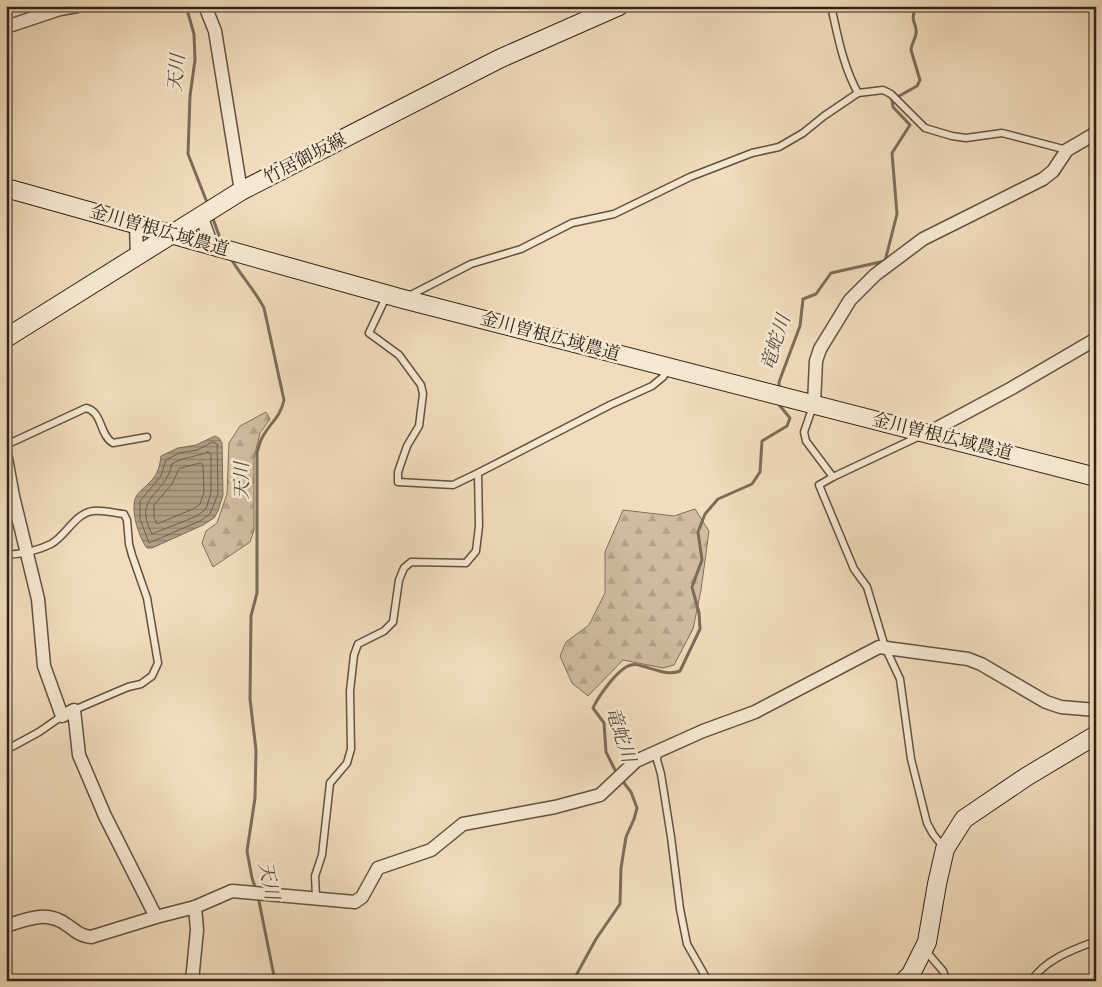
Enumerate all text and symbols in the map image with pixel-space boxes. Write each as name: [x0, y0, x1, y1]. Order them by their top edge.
water label: 天川: [165, 51, 189, 93]
street label: 竹居御坂線: [260, 129, 349, 187]
street label: 金川曽根広域農道: [87, 201, 231, 259]
street label: 金川曽根広域農道: [478, 308, 622, 364]
water label: 竜蛇川: [757, 310, 795, 373]
street label: 金川曽根広域農道: [870, 409, 1015, 463]
water label: 天川: [232, 460, 253, 500]
water label: 竜蛇川: [601, 704, 639, 767]
water label: 天川: [254, 860, 283, 904]

